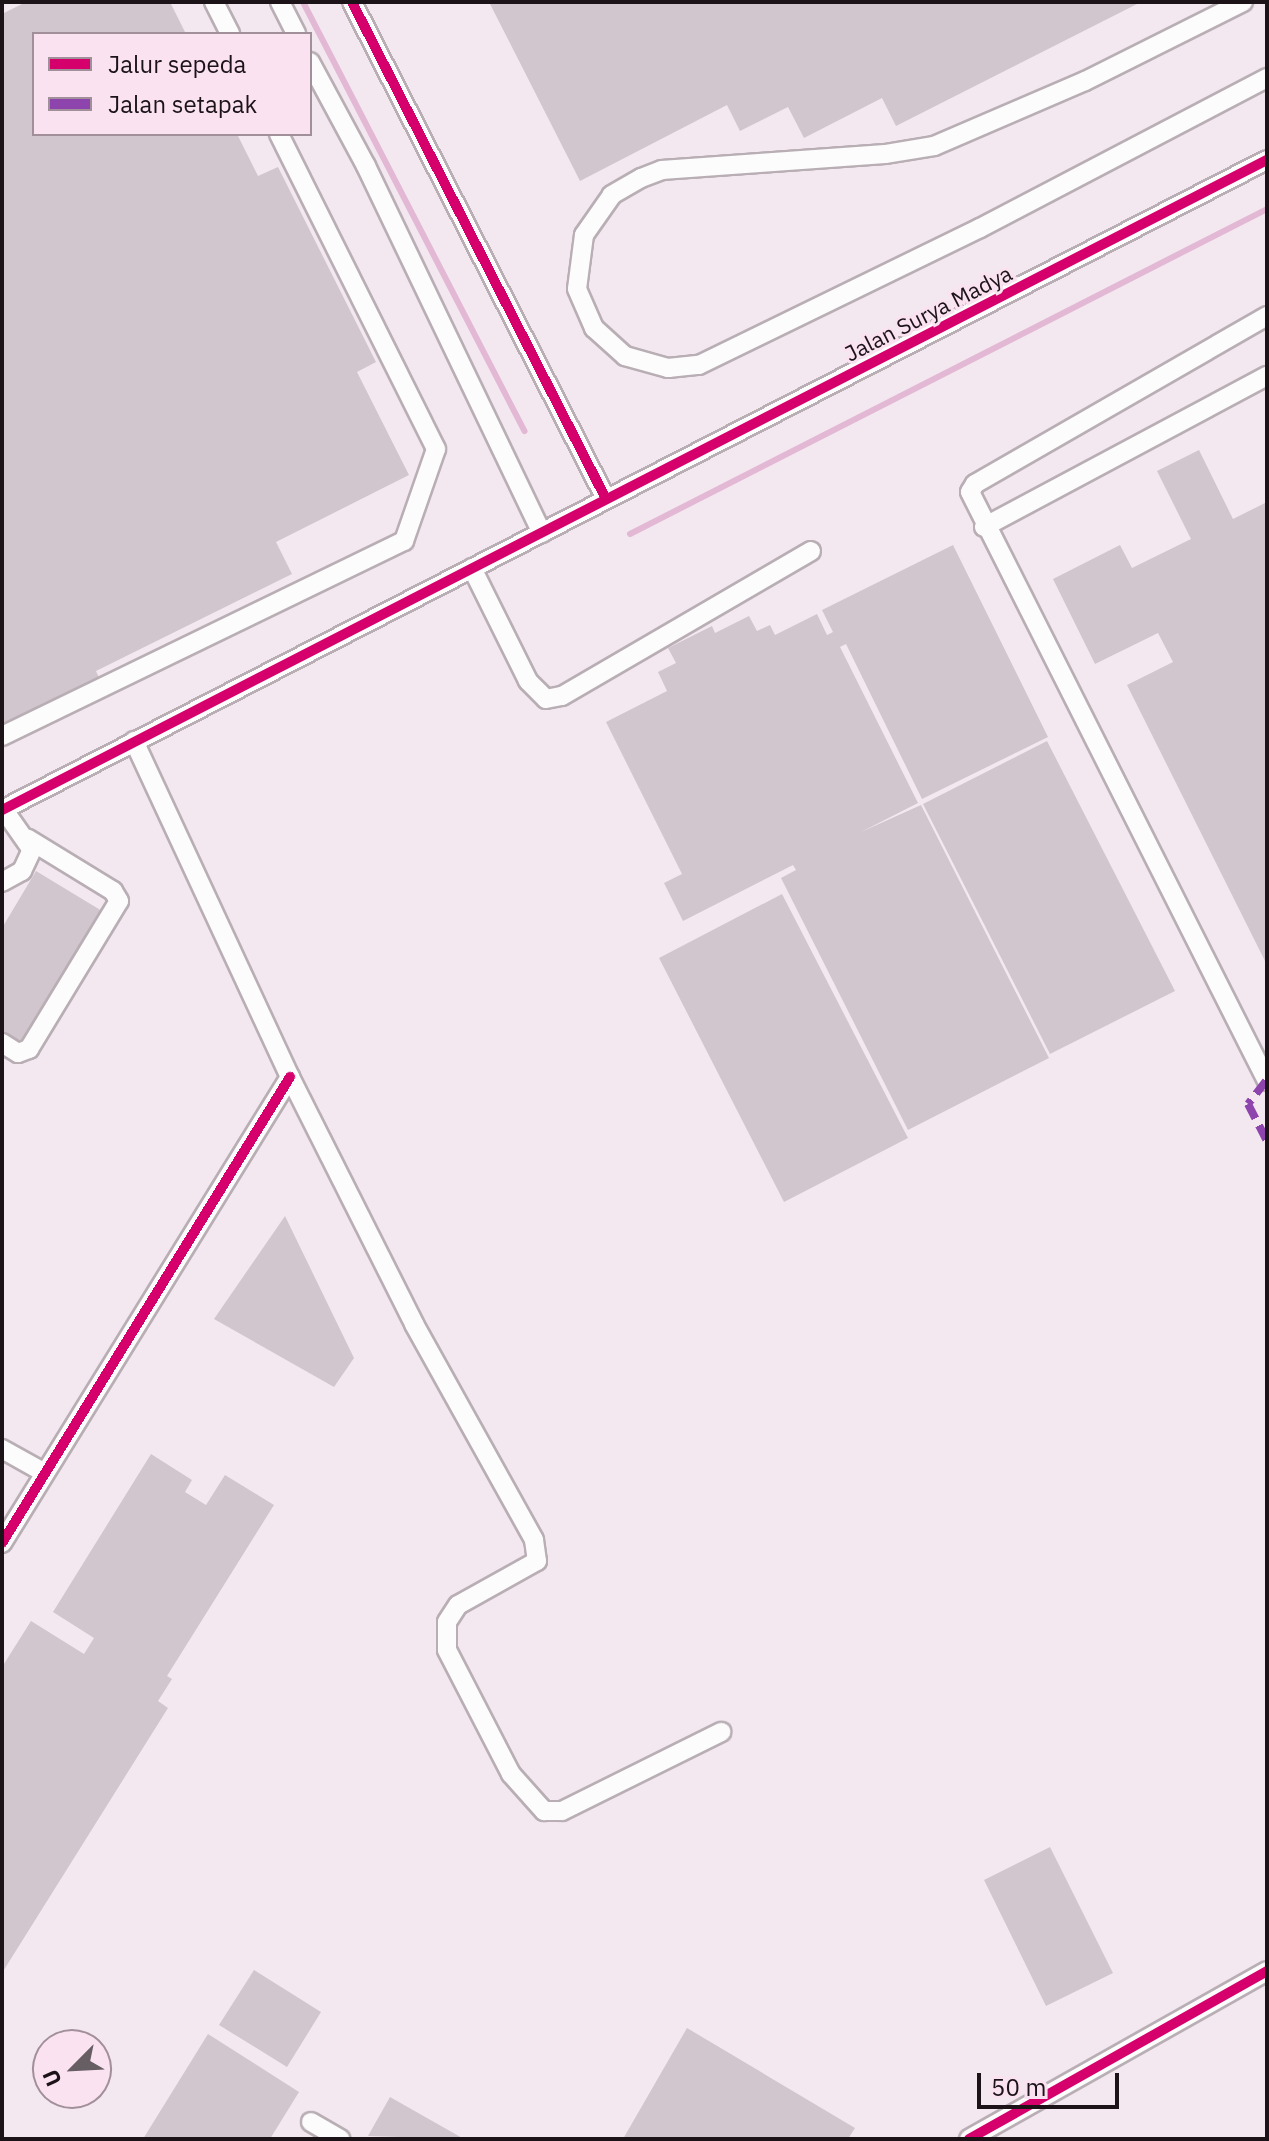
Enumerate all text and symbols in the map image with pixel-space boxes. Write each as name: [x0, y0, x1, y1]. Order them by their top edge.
legend: [32, 32, 312, 136]
text: Jalur sepeda: [108, 48, 246, 80]
text: Jalan setapak: [108, 88, 257, 120]
street label: Jalan Surya Madya: [840, 259, 1016, 367]
north arrow: [32, 2029, 112, 2109]
scale bar: [981, 2057, 1123, 2107]
text: U: [35, 2065, 68, 2091]
text: 50 m: [991, 2071, 1046, 2103]

